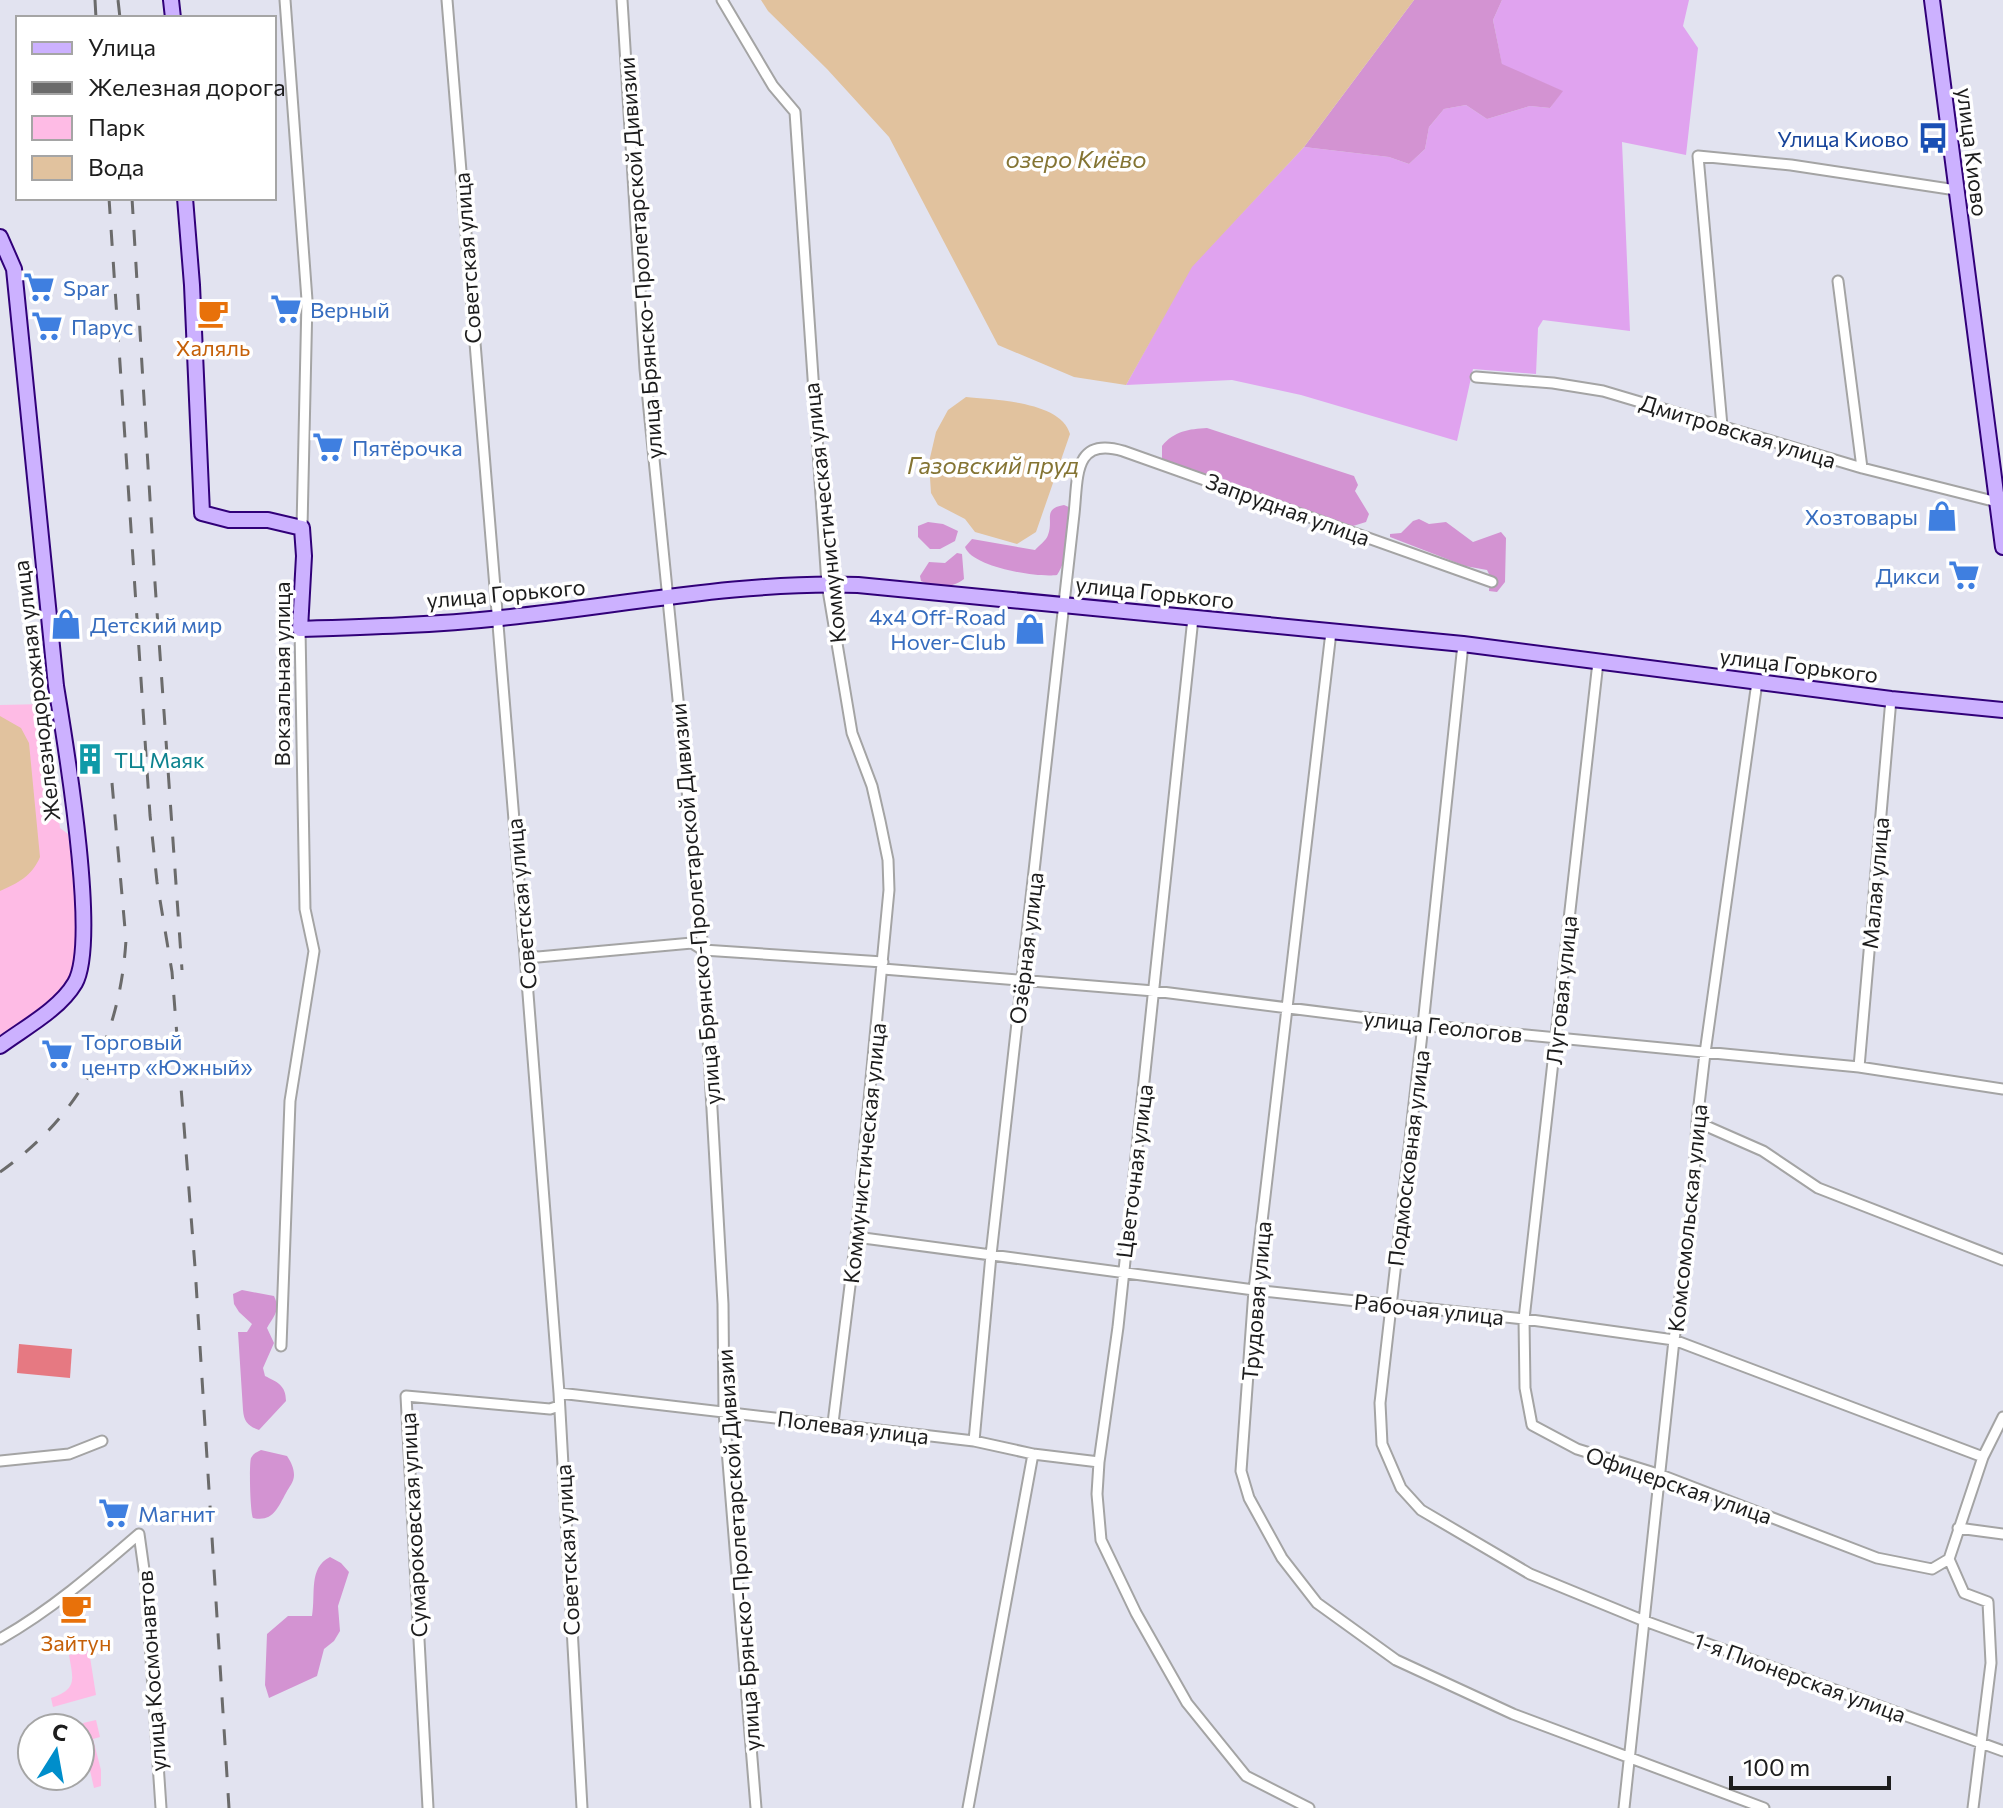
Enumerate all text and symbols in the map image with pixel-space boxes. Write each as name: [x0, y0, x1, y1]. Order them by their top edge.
legend: [16, 16, 276, 200]
text: Улица: [88, 32, 156, 61]
street label: улица Брянско-Пролетарской Дивизии: [612, 56, 668, 460]
text: Железная дорога: [88, 72, 286, 101]
street label: улица Киово: [1952, 86, 1994, 218]
text: Парк: [88, 112, 145, 141]
bus stop icon: Улица Киово: [1916, 121, 1950, 155]
place label: Улица Киово: [1777, 125, 1909, 152]
water label: озеро Киёво: [1005, 144, 1147, 173]
text: Вода: [88, 152, 144, 181]
street label: Советская улица: [448, 171, 486, 345]
supermarket icon: Spar: [22, 270, 56, 304]
place label: Spar: [63, 274, 109, 301]
supermarket icon: Верный: [269, 292, 303, 326]
cafe icon: Халяль: [196, 296, 230, 330]
place label: Верный: [310, 296, 390, 323]
supermarket icon: Парус: [30, 309, 64, 343]
place label: Парус: [71, 313, 133, 340]
place label: Халяль: [176, 334, 250, 361]
street label: Коммунистическая улица: [797, 381, 851, 645]
street label: Дмитровская улица: [1637, 388, 1839, 474]
supermarket icon: Пятёрочка: [311, 430, 345, 464]
place label: Пятёрочка: [352, 434, 463, 461]
water label: Газовский пруд: [907, 450, 1079, 479]
street label: Запрудная улица: [1202, 467, 1374, 551]
shop icon: Хозтовары: [1925, 499, 1959, 533]
place label: Хозтовары: [1805, 503, 1918, 530]
supermarket icon: Дикси: [1947, 558, 1981, 592]
street label: Железнодорожная улица: [7, 559, 65, 823]
place label: Дикси: [1875, 562, 1940, 589]
street label: улица Горького: [1074, 570, 1236, 614]
street label: улица Горького: [425, 573, 587, 613]
street label: Вокзальная улица: [268, 581, 295, 767]
place label: 4x4 Off-Road Hover-Club: [869, 603, 1006, 655]
shop icon: Детский мир: [49, 607, 83, 641]
place label: Детский мир: [90, 611, 222, 638]
shop icon: 4x4 Off-Road Hover-Club: [1013, 612, 1047, 646]
street label: улица Горького: [1718, 642, 1880, 688]
street label: улица Брянско-Пролетарской Дивизии: [664, 702, 726, 1106]
building icon: ТЦ Маяк: [73, 742, 107, 776]
place label: ТЦ Маяк: [114, 746, 205, 773]
street label: Малая улица: [1856, 816, 1894, 950]
street label: Советская улица: [500, 817, 542, 991]
street label: Озёрная улица: [1003, 870, 1049, 1026]
street label: Луговая улица: [1540, 914, 1582, 1066]
street label: улица Геологов: [1362, 1004, 1524, 1048]
street label: Коммунистическая улица: [837, 1021, 891, 1285]
place label: Торговый центр «Южный»: [81, 1028, 253, 1080]
supermarket icon: Торговый центр «Южный»: [40, 1037, 74, 1071]
street label: Подмосковная улица: [1381, 1048, 1435, 1268]
street label: Цветочная улица: [1110, 1082, 1158, 1260]
street label: Комсомольская улица: [1662, 1103, 1712, 1333]
street label: Трудовая улица: [1236, 1220, 1276, 1382]
street label: Рабочая улица: [1353, 1288, 1505, 1330]
street label: улица Брянско-Пролетарской Дивизии: [710, 1348, 766, 1752]
street label: Полевая улица: [776, 1404, 930, 1450]
street label: Сумароковская улица: [394, 1412, 432, 1638]
street label: Офицерская улица: [1582, 1440, 1776, 1530]
street label: Советская улица: [549, 1464, 585, 1636]
supermarket icon: Магнит: [97, 1496, 131, 1530]
place label: Магнит: [138, 1500, 215, 1527]
street label: улица Космонавтов: [130, 1569, 172, 1773]
cafe icon: Зайтун: [59, 1591, 93, 1625]
street label: 1-я Пионерская улица: [1690, 1626, 1910, 1728]
place label: Зайтун: [41, 1629, 111, 1656]
north arrow: [16, 1712, 96, 1792]
text: С: [50, 1717, 70, 1747]
scale bar: [1731, 1740, 1889, 1790]
text: 100 m: [1743, 1752, 1810, 1781]

